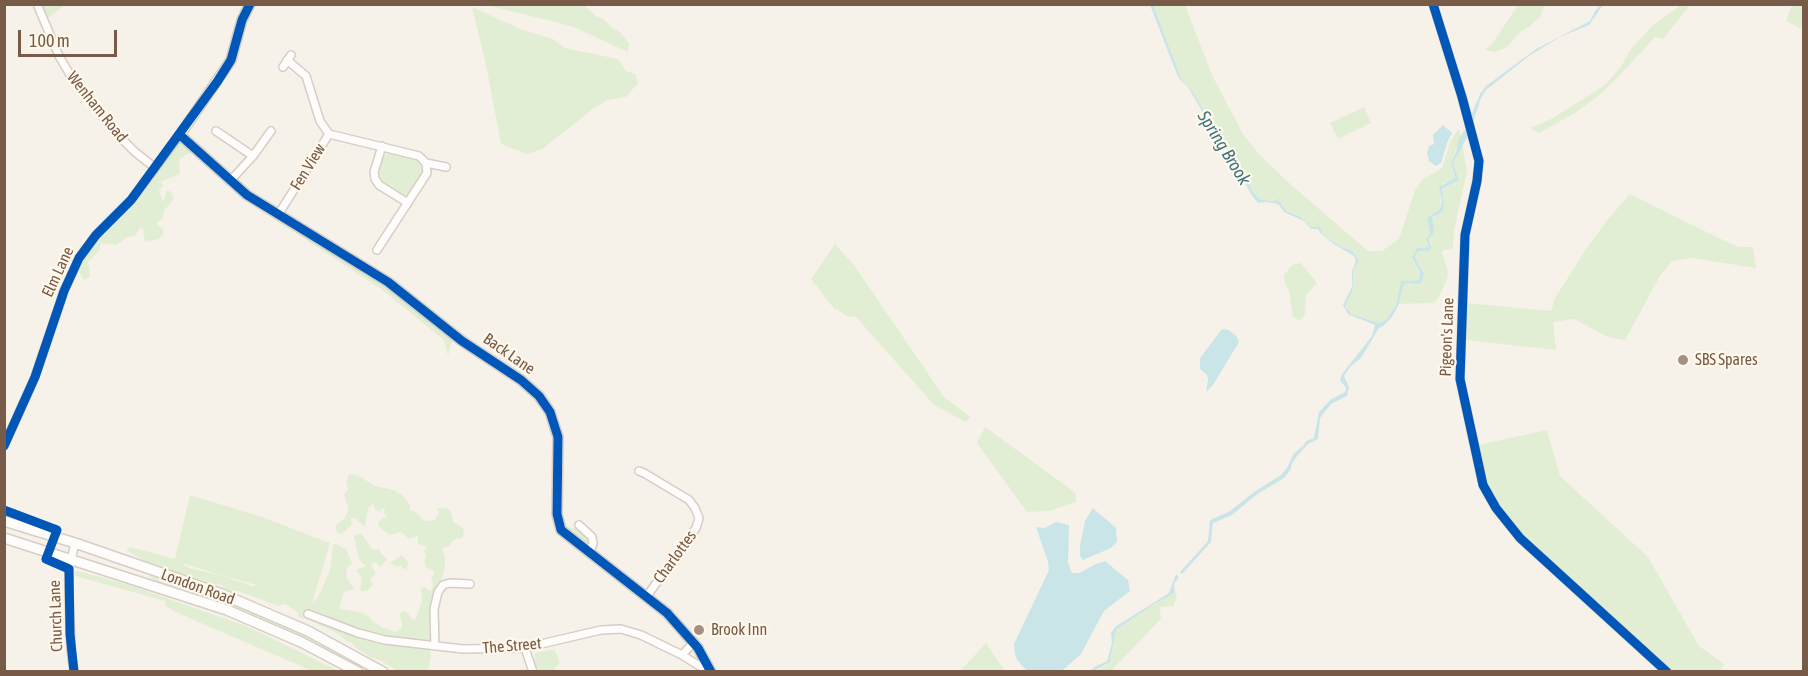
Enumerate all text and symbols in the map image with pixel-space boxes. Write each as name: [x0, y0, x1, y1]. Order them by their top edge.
scale bar: [21, 18, 120, 56]
text: 100 m: [29, 30, 70, 51]
street label: Wenham Road: [63, 68, 131, 146]
water label: Spring Brook: [1193, 107, 1255, 189]
street label: Fen View: [286, 140, 330, 194]
street label: Elm Lane: [38, 244, 78, 300]
street label: Pigeon's Lane: [1436, 297, 1458, 377]
street label: Back Lane: [479, 329, 539, 379]
place label: SBS Spares: [1695, 350, 1758, 370]
marker: SBS Spares: [1676, 353, 1690, 367]
street label: Charlottes: [649, 527, 701, 587]
street label: London Road: [159, 565, 237, 609]
street label: Church Lane: [45, 580, 67, 652]
place label: Brook Inn: [711, 620, 767, 640]
marker: Brook Inn: [692, 623, 706, 637]
street label: The Street: [482, 634, 542, 658]

